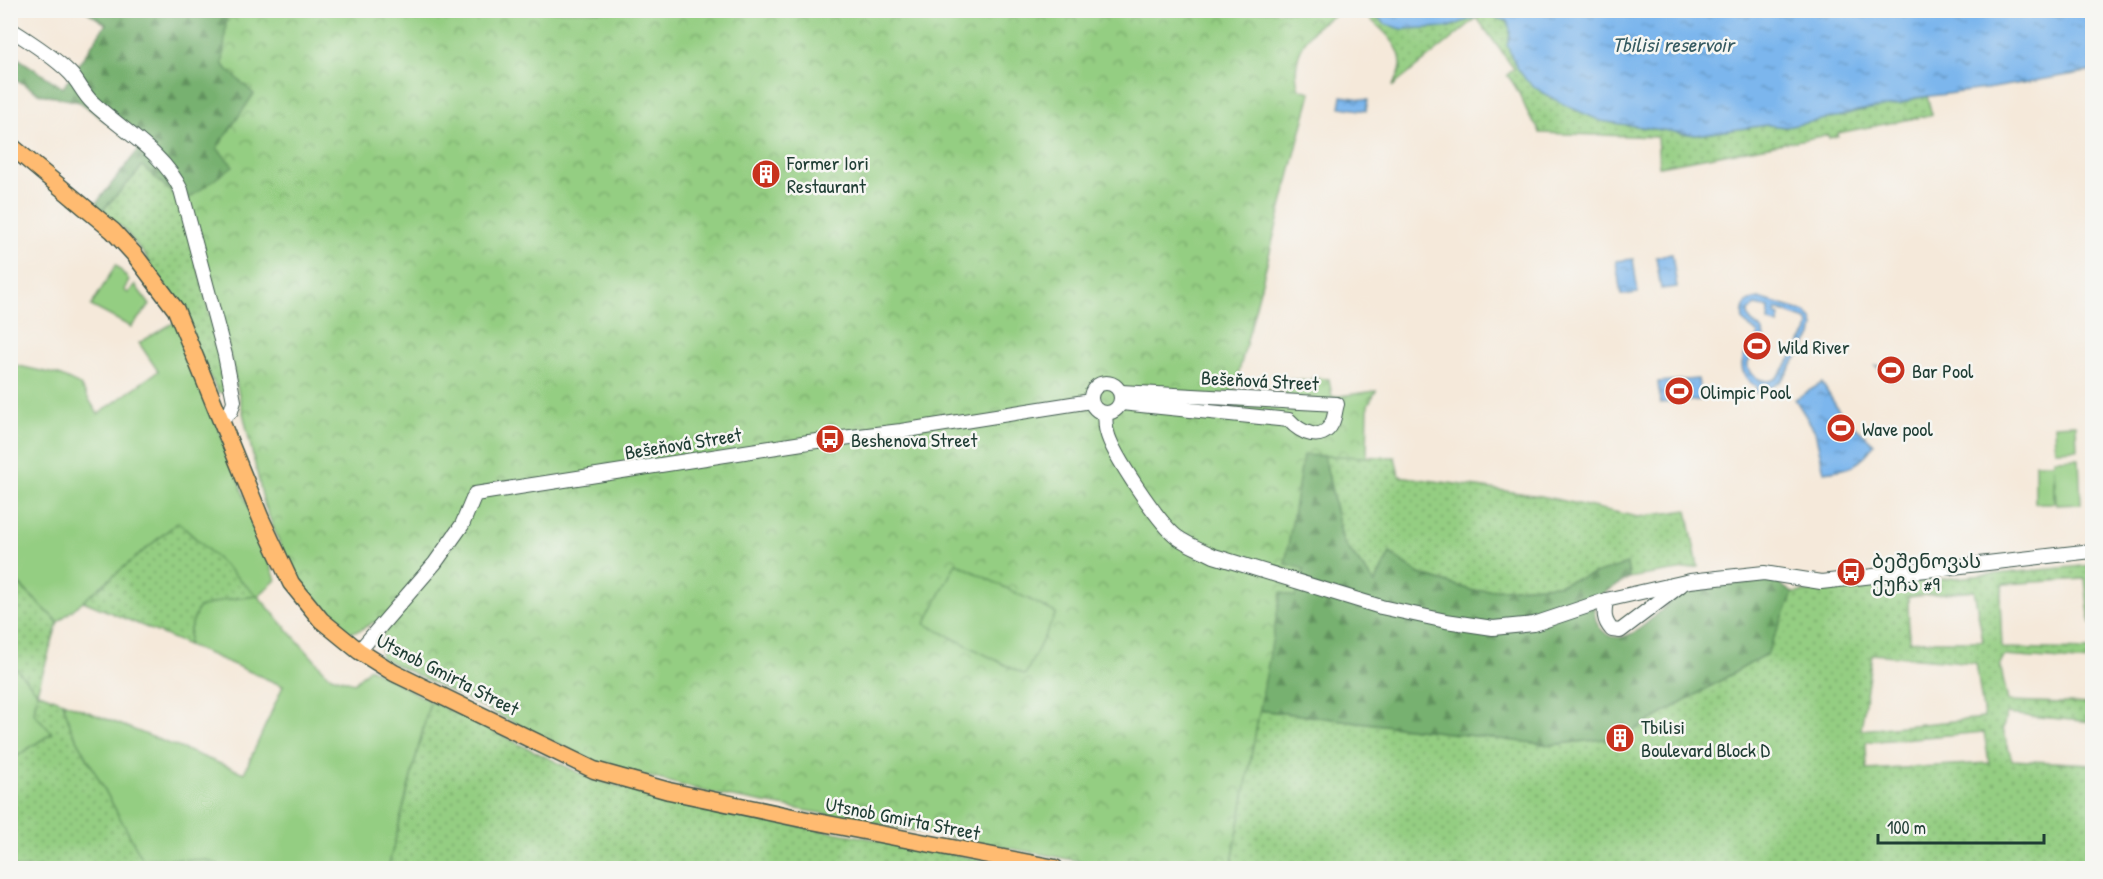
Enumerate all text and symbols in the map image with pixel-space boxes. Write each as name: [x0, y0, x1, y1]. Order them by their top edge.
water label: Tbilisi reservoir: [1612, 30, 1737, 59]
place label: Former Iori Restaurant: [786, 149, 869, 199]
building icon: Former Iori Restaurant: [750, 158, 782, 190]
sports icon: Wild River: [1741, 330, 1773, 362]
place label: Wild River: [1778, 333, 1850, 360]
sports icon: Bar Pool: [1875, 354, 1907, 386]
place label: Bar Pool: [1912, 357, 1974, 384]
street label: Bešeňová Street: [1200, 363, 1321, 397]
sports icon: Olimpic Pool: [1663, 375, 1695, 407]
place label: Olimpic Pool: [1700, 378, 1792, 405]
sports icon: Wave pool: [1825, 412, 1857, 444]
place label: Wave pool: [1862, 415, 1933, 442]
street label: Bešeňová Street: [623, 420, 744, 466]
bus stop icon: Beshenova Street: [814, 423, 846, 455]
place label: Beshenova Street: [851, 426, 978, 453]
place label: ბეშენოვას ქუჩა #9: [1872, 547, 1981, 597]
bus stop icon: ბეშენოვას ქუჩა #9: [1835, 556, 1867, 588]
street label: Utsnob Gmirta Street: [372, 626, 525, 722]
place label: Tbilisi Boulevard Block D: [1641, 713, 1771, 763]
building icon: Tbilisi Boulevard Block D: [1604, 722, 1636, 754]
street label: Utsnob Gmirta Street: [823, 790, 984, 846]
scale bar: [1878, 807, 2044, 845]
text: 100 m: [1887, 815, 1926, 840]

